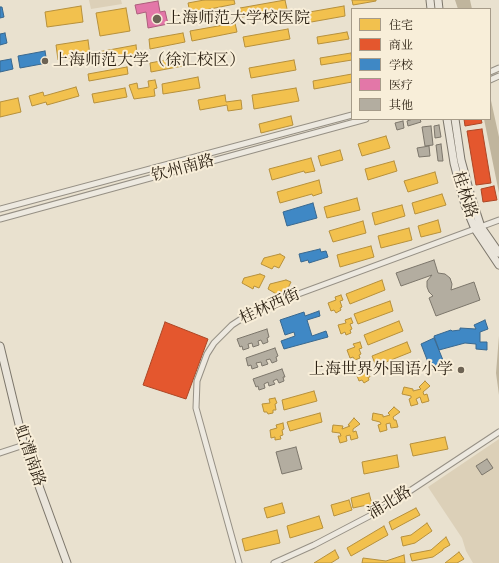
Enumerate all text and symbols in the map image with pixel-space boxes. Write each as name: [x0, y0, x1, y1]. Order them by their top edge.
legend: [351, 8, 491, 120]
place label: 上海师范大学校医院: [166, 9, 310, 29]
marker: 上海师范大学校医院: [151, 13, 163, 25]
text: 住宅: [389, 18, 413, 33]
text: 商业: [389, 38, 413, 53]
place label: 上海师范大学（徐汇校区）: [53, 51, 245, 71]
marker: 上海师范大学（徐汇校区）: [40, 56, 50, 66]
text: 学校: [389, 58, 413, 73]
text: 医疗: [389, 78, 413, 93]
text: 其他: [389, 98, 413, 113]
street label: 钦州南路: [150, 151, 216, 187]
street label: 桂林路: [447, 169, 481, 221]
street label: 桂林西街: [237, 285, 303, 329]
place label: 上海世界外国语小学: [309, 360, 453, 380]
marker: 上海世界外国语小学: [456, 365, 466, 375]
street label: 虹漕南路: [10, 423, 48, 489]
street label: 浦北路: [364, 482, 416, 524]

